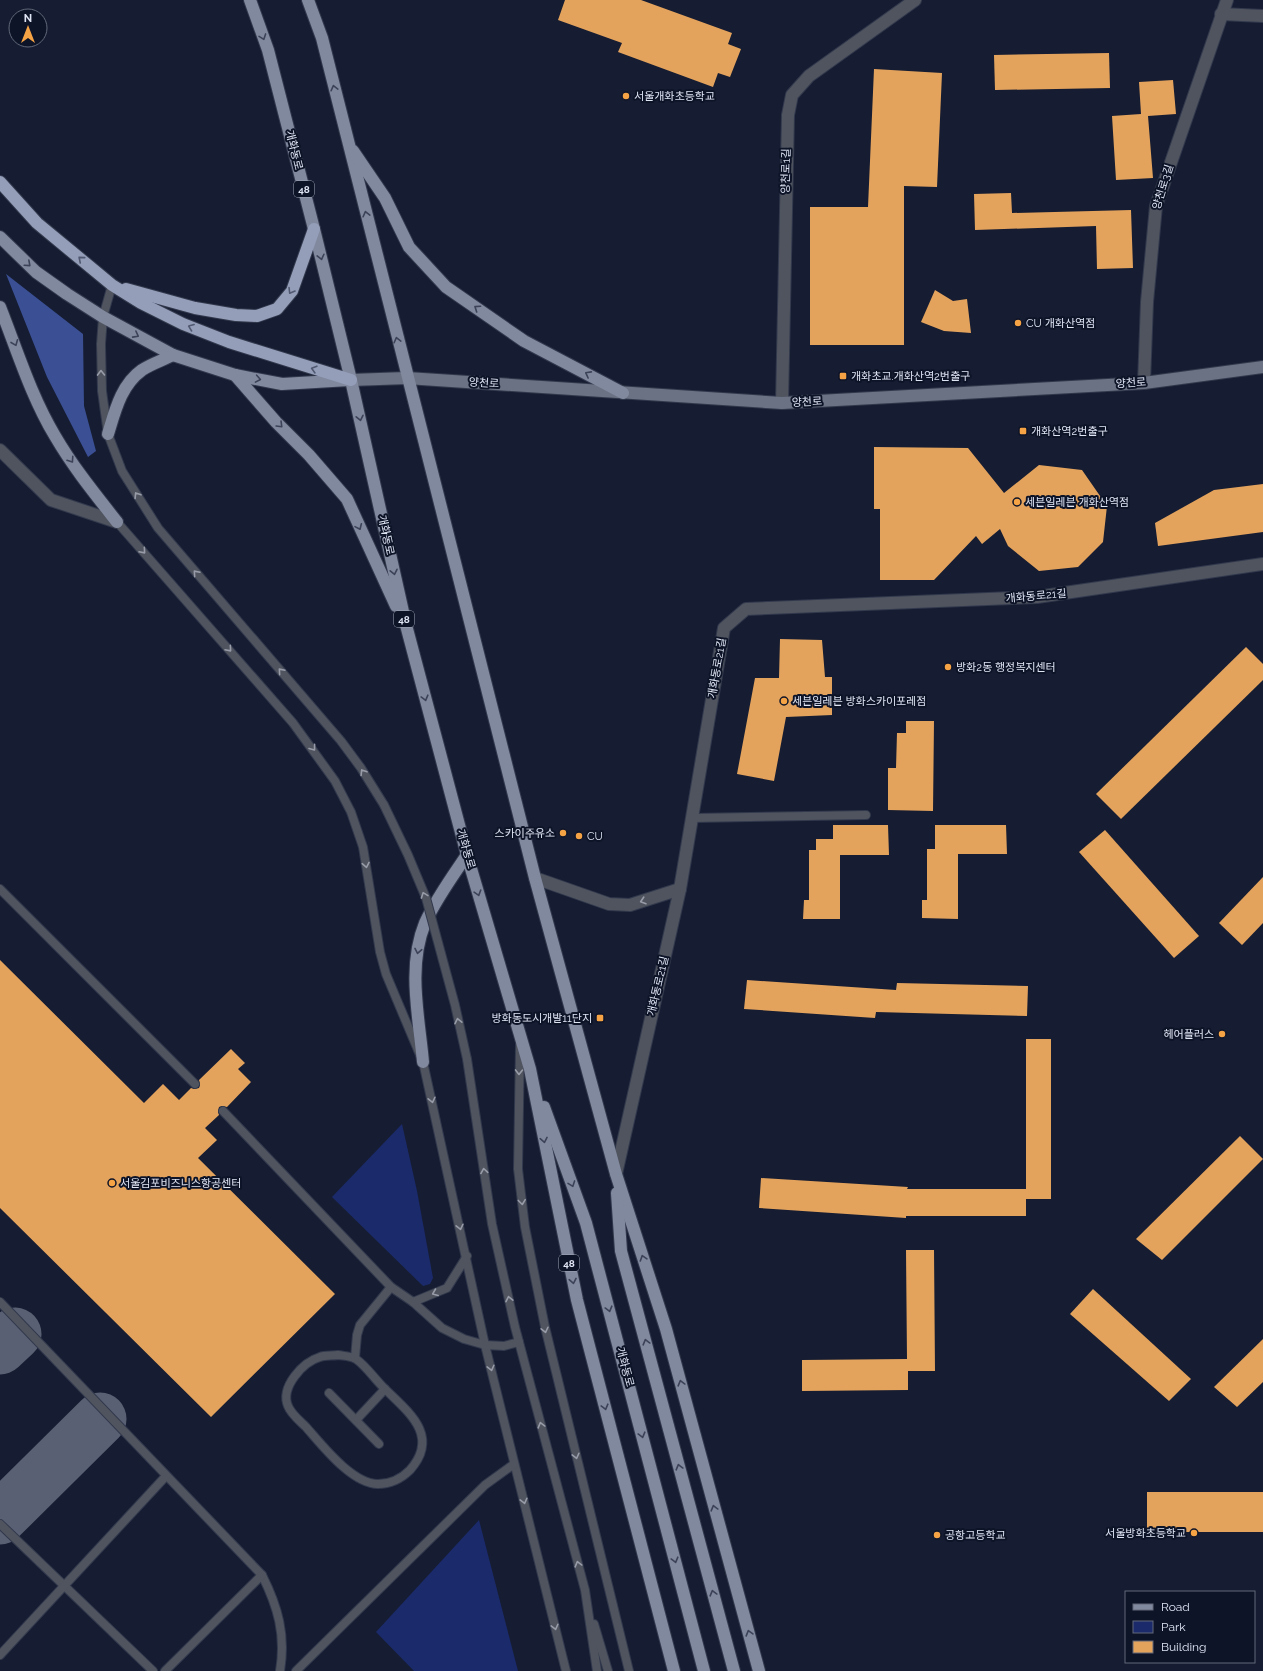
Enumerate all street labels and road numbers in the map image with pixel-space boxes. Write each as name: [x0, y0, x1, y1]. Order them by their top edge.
street label: 개화동로: [283, 129, 305, 171]
street label: 양천로1길: [779, 148, 793, 194]
street label: 양천로3길: [1150, 163, 1176, 211]
road number: 48: [294, 181, 314, 197]
street label: 양천로: [468, 375, 500, 391]
street label: 양천로: [1115, 375, 1147, 391]
street label: 양천로: [791, 395, 823, 409]
street label: 개화동로: [375, 514, 397, 556]
street label: 개화동로21길: [1005, 587, 1067, 605]
road number: 48: [394, 611, 414, 627]
street label: 개화동로21길: [705, 637, 729, 699]
street label: 개화동로: [454, 828, 478, 870]
street label: 개화동로21길: [645, 955, 671, 1017]
road number: 48: [559, 1255, 579, 1271]
street label: 개화동로: [613, 1346, 637, 1388]

